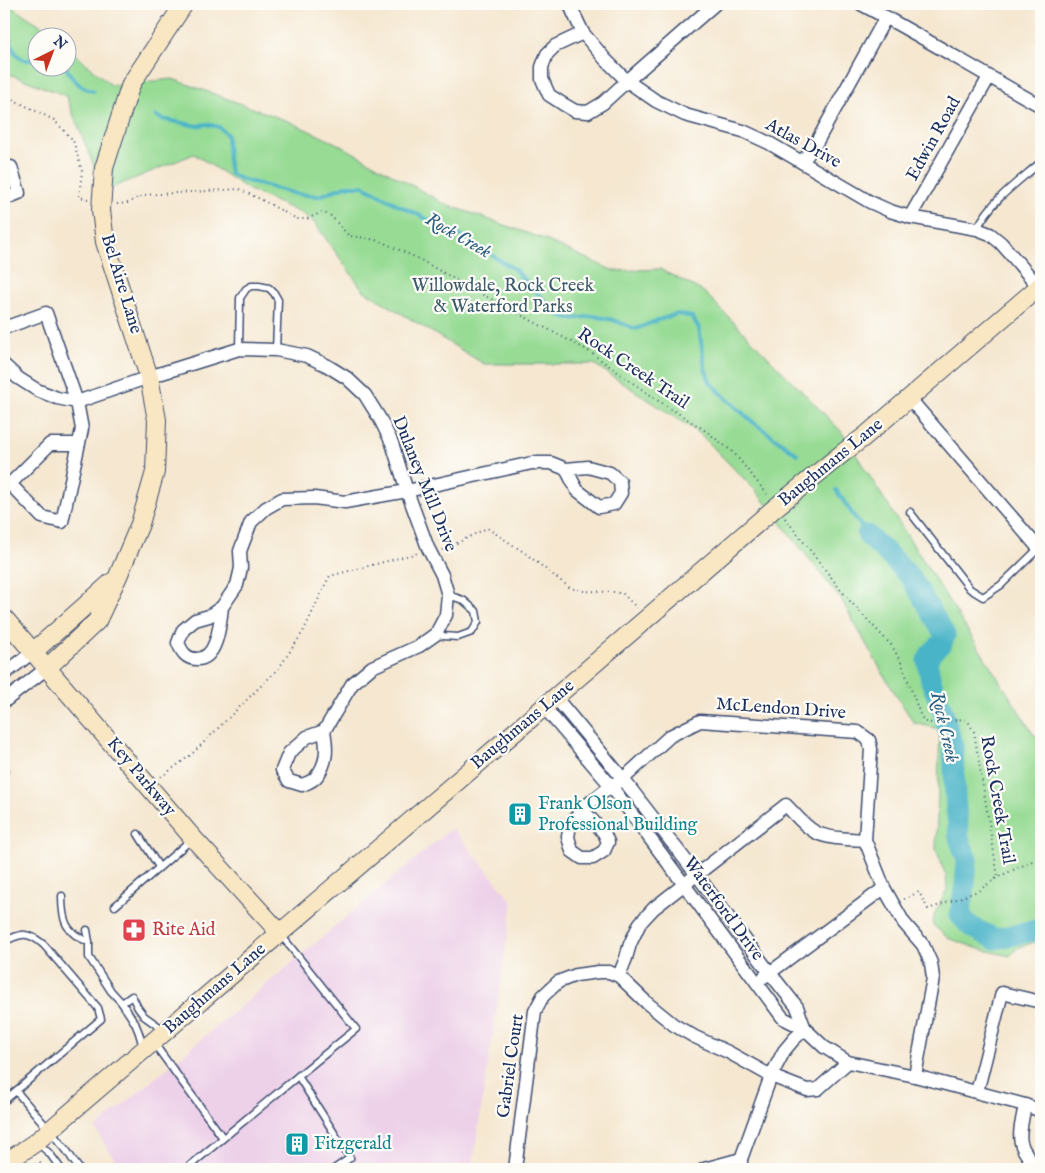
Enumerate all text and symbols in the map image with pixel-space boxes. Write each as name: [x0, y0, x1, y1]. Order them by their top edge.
north arrow: [28, 28, 78, 78]
text: N: [49, 32, 71, 54]
street label: Edwin Road: [901, 93, 967, 185]
street label: Atlas Drive: [760, 113, 845, 174]
water label: Rock Creek: [421, 208, 496, 265]
street label: Bel Aire Lane: [95, 231, 147, 337]
park label: Willowdale, Rock Creek & Waterford Parks: [412, 275, 595, 319]
street label: Rock Creek Trail: [573, 323, 693, 415]
street label: Dulaney Mill Drive: [386, 413, 462, 555]
street label: Baughmans Lane: [774, 414, 888, 512]
street label: Baughmans Lane: [466, 675, 580, 775]
water label: Rock Creek: [924, 689, 964, 765]
street label: McLendon Drive: [715, 693, 847, 725]
street label: Key Parkway: [101, 733, 181, 821]
street label: Rock Creek Trail: [974, 734, 1020, 866]
place label: Frank Olson Professional Building: [538, 793, 698, 837]
building icon: Frank Olson Professional Building: [507, 801, 533, 827]
street label: Waterford Drive: [678, 852, 768, 966]
pharmacy icon: Rite Aid: [121, 917, 147, 943]
place label: Rite Aid: [152, 919, 216, 942]
street label: Baughmans Lane: [159, 938, 271, 1040]
street label: Gabriel Court: [492, 1013, 530, 1119]
building icon: Fitzgerald: [284, 1131, 310, 1157]
place label: Fitzgerald: [314, 1133, 392, 1156]

